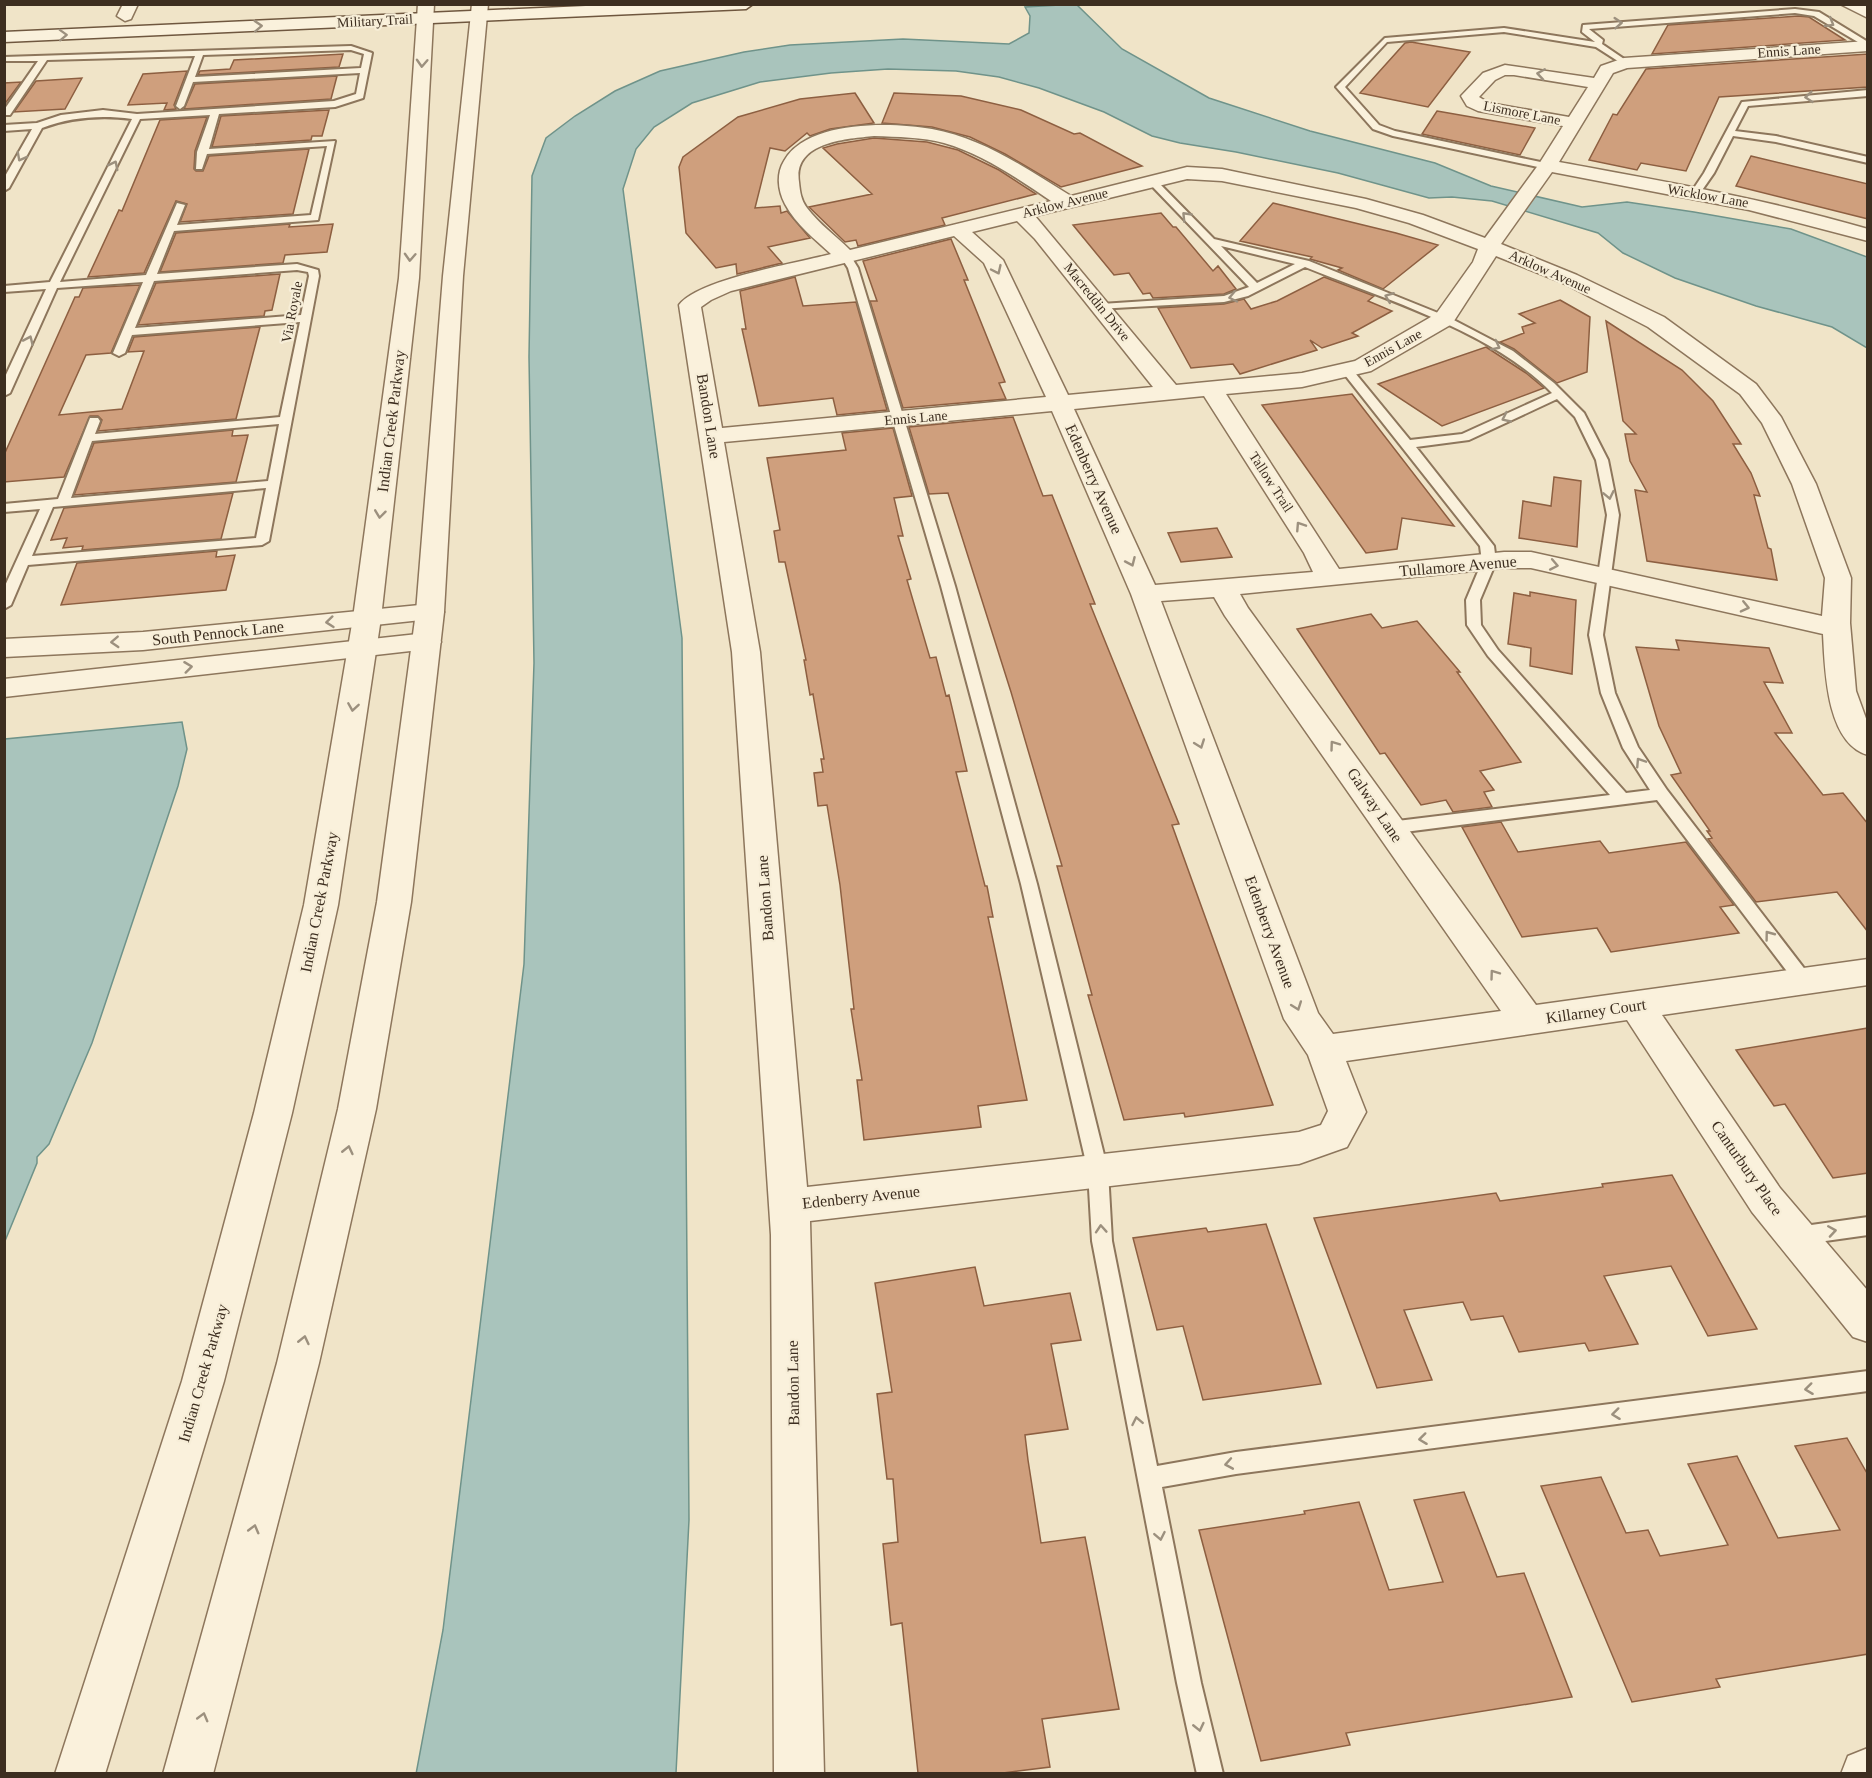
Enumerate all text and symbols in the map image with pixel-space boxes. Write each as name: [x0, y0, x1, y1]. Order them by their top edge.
street label: Military Trail: [337, 12, 413, 30]
one-way arrow: [1824, 16, 1834, 28]
one-way arrow: [1613, 17, 1622, 30]
one-way arrow: [253, 20, 262, 33]
one-way arrow: [58, 28, 67, 41]
street label: Ennis Lane: [1757, 41, 1821, 61]
one-way arrow: [415, 58, 428, 67]
one-way arrow: [1536, 69, 1545, 81]
one-way arrow: [1805, 90, 1814, 103]
street label: Lismore Lane: [1482, 98, 1562, 128]
one-way arrow: [17, 151, 28, 161]
one-way arrow: [106, 160, 118, 171]
street label: Wicklow Lane: [1666, 181, 1750, 211]
street label: Arklow Avenue: [1020, 185, 1110, 221]
one-way arrow: [1183, 213, 1194, 224]
street label: Arklow Avenue: [1507, 247, 1593, 297]
one-way arrow: [404, 253, 417, 262]
street label: Macreddin Drive: [1061, 260, 1133, 344]
one-way arrow: [990, 264, 1002, 275]
street label: Via Royale: [279, 280, 305, 344]
one-way arrow: [1228, 290, 1238, 303]
one-way arrow: [1385, 292, 1396, 304]
street label: Ennis Lane: [1362, 326, 1424, 370]
one-way arrow: [21, 335, 33, 346]
one-way arrow: [1489, 339, 1500, 350]
street label: Indian Creek Parkway: [374, 349, 409, 493]
street label: Bandon Lane: [694, 372, 724, 460]
street label: Ennis Lane: [884, 408, 948, 428]
one-way arrow: [1502, 411, 1513, 423]
street label: Edenberry Avenue: [1061, 421, 1126, 537]
street label: Tallow Trail: [1246, 449, 1296, 515]
one-way arrow: [1602, 490, 1615, 500]
one-way arrow: [374, 509, 387, 518]
one-way arrow: [1296, 522, 1307, 533]
street label: Tullamore Avenue: [1399, 552, 1517, 580]
one-way arrow: [1124, 556, 1136, 567]
one-way arrow: [1549, 558, 1559, 571]
one-way arrow: [1739, 600, 1749, 613]
one-way arrow: [326, 615, 335, 628]
street label: South Pennock Lane: [151, 618, 285, 648]
one-way arrow: [111, 636, 120, 649]
one-way arrow: [183, 661, 192, 674]
one-way arrow: [348, 702, 360, 711]
one-way arrow: [1193, 738, 1206, 749]
one-way arrow: [1330, 740, 1341, 751]
one-way arrow: [1635, 758, 1647, 768]
street label: Galway Lane: [1343, 765, 1406, 846]
street label: Indian Creek Parkway: [297, 830, 342, 974]
street label: Bandon Lane: [754, 855, 776, 941]
street label: Edenberry Avenue: [1241, 873, 1298, 991]
one-way arrow: [1765, 930, 1776, 941]
one-way arrow: [1490, 969, 1501, 980]
street label: Killarney Court: [1545, 995, 1648, 1027]
one-way arrow: [1290, 1000, 1303, 1011]
street label: Canturbury Place: [1707, 1117, 1786, 1219]
one-way arrow: [340, 1146, 353, 1156]
street label: Edenberry Avenue: [801, 1182, 921, 1213]
one-way arrow: [1095, 1225, 1108, 1234]
one-way arrow: [1827, 1226, 1837, 1238]
street label: Indian Creek Parkway: [175, 1302, 232, 1444]
one-way arrow: [296, 1335, 309, 1345]
street label: Bandon Lane: [784, 1340, 802, 1426]
one-way arrow: [1805, 1382, 1814, 1394]
one-way arrow: [1612, 1407, 1621, 1419]
one-way arrow: [1131, 1416, 1144, 1426]
one-way arrow: [1418, 1432, 1427, 1444]
one-way arrow: [1225, 1457, 1235, 1470]
one-way arrow: [246, 1524, 259, 1534]
one-way arrow: [1153, 1530, 1166, 1540]
one-way arrow: [196, 1712, 208, 1723]
one-way arrow: [1192, 1721, 1205, 1731]

